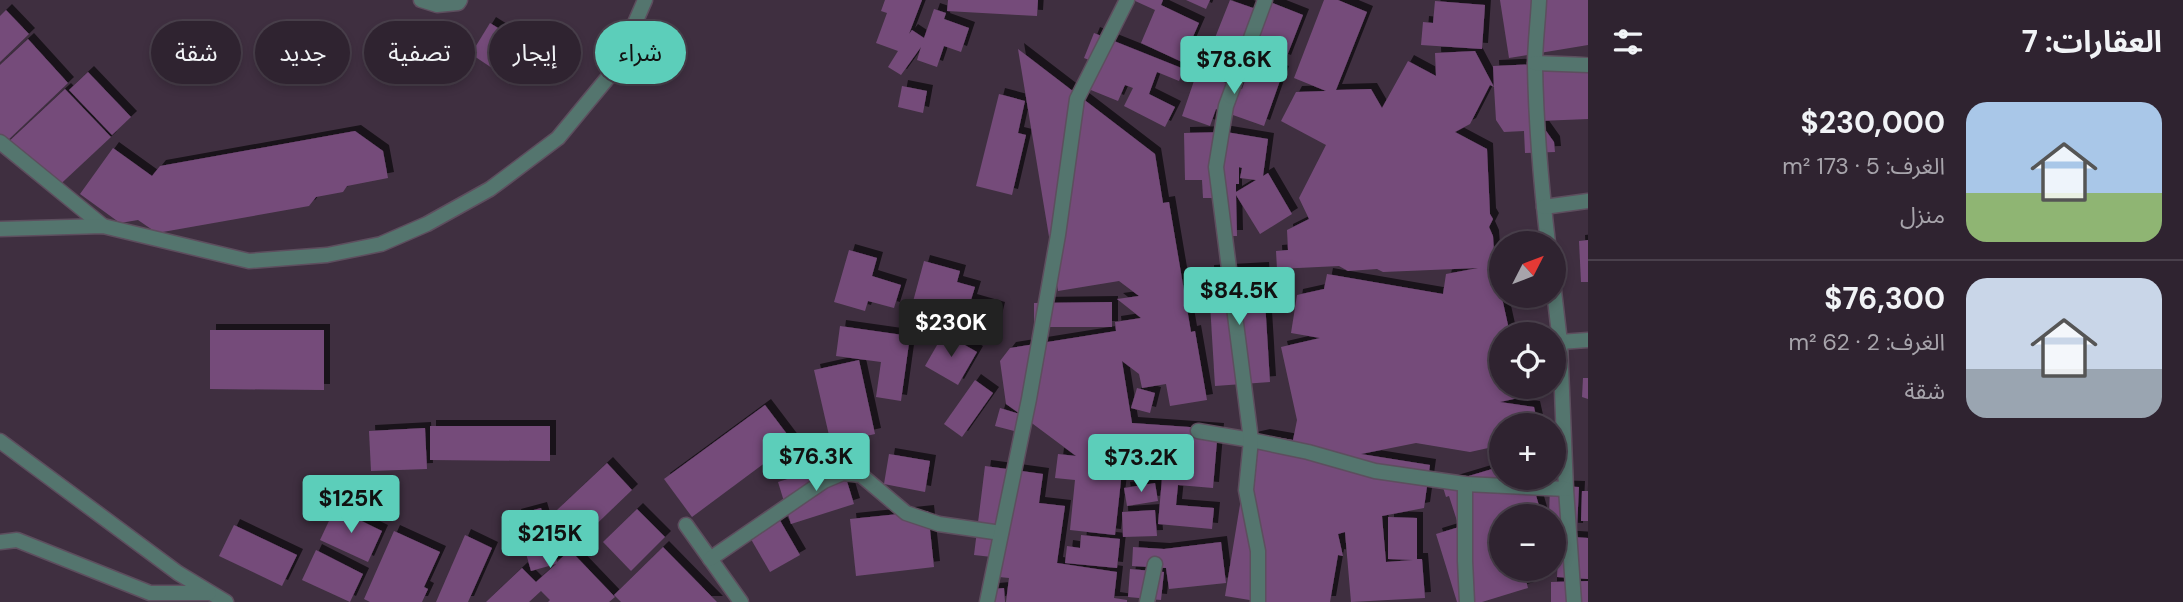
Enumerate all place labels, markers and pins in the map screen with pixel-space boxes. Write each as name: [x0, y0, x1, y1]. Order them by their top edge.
pin: $78.6K: [1177, 36, 1291, 96]
pin: $84.5K: [1182, 268, 1296, 327]
pin: $230K: [902, 300, 1000, 359]
pin: $76.3K: [759, 434, 873, 493]
pin: $73.2K: [1084, 434, 1198, 494]
pin: $125K: [302, 476, 400, 535]
pin: $215K: [501, 510, 599, 570]

